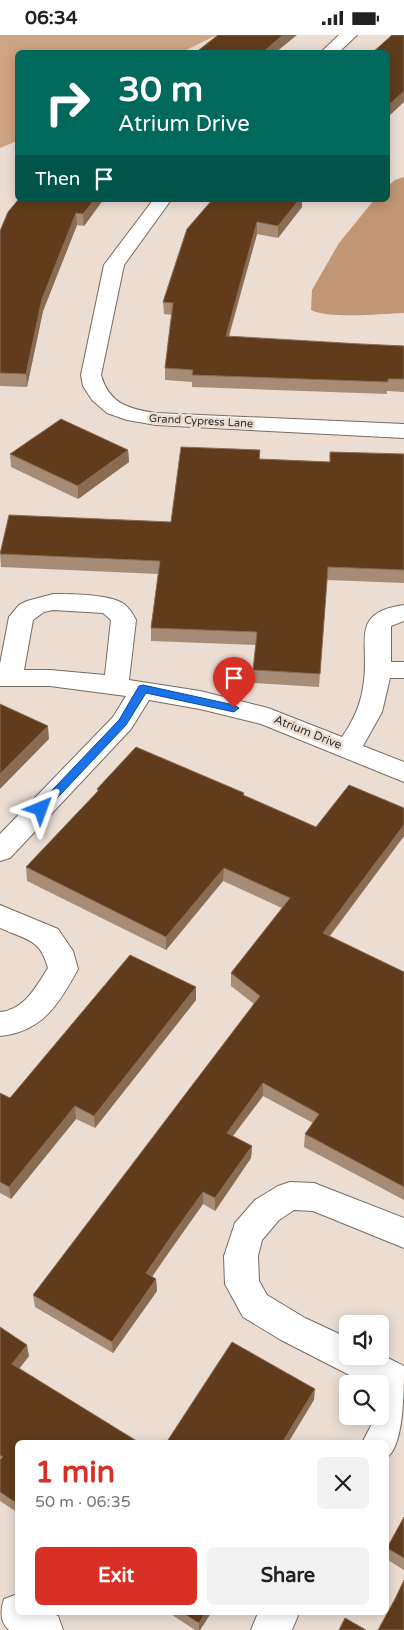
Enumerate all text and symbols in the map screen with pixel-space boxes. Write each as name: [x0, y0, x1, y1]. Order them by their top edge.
text: 06:34: [25, 7, 78, 29]
text: 30 m: [118, 69, 203, 111]
icon: right: [35, 70, 100, 135]
text: Atrium Drive: [118, 111, 250, 137]
icon: arrive: [90, 165, 118, 193]
text: Then: [35, 168, 80, 190]
street label: Grand Cypress Lane: [149, 412, 253, 430]
pin: [213, 657, 255, 708]
icon: arrive: [220, 664, 248, 692]
street label: Atrium Drive: [272, 712, 344, 752]
position arrow: [14, 782, 66, 834]
map controls: [339, 1315, 389, 1425]
button: sound: [339, 1315, 389, 1365]
button: search: [339, 1375, 389, 1425]
text: 1 min: [35, 1454, 115, 1491]
button: close: [317, 1457, 369, 1509]
text: 50 m · 06:35: [35, 1492, 131, 1512]
button: Exit: [35, 1547, 197, 1605]
button: Share: [207, 1547, 369, 1605]

